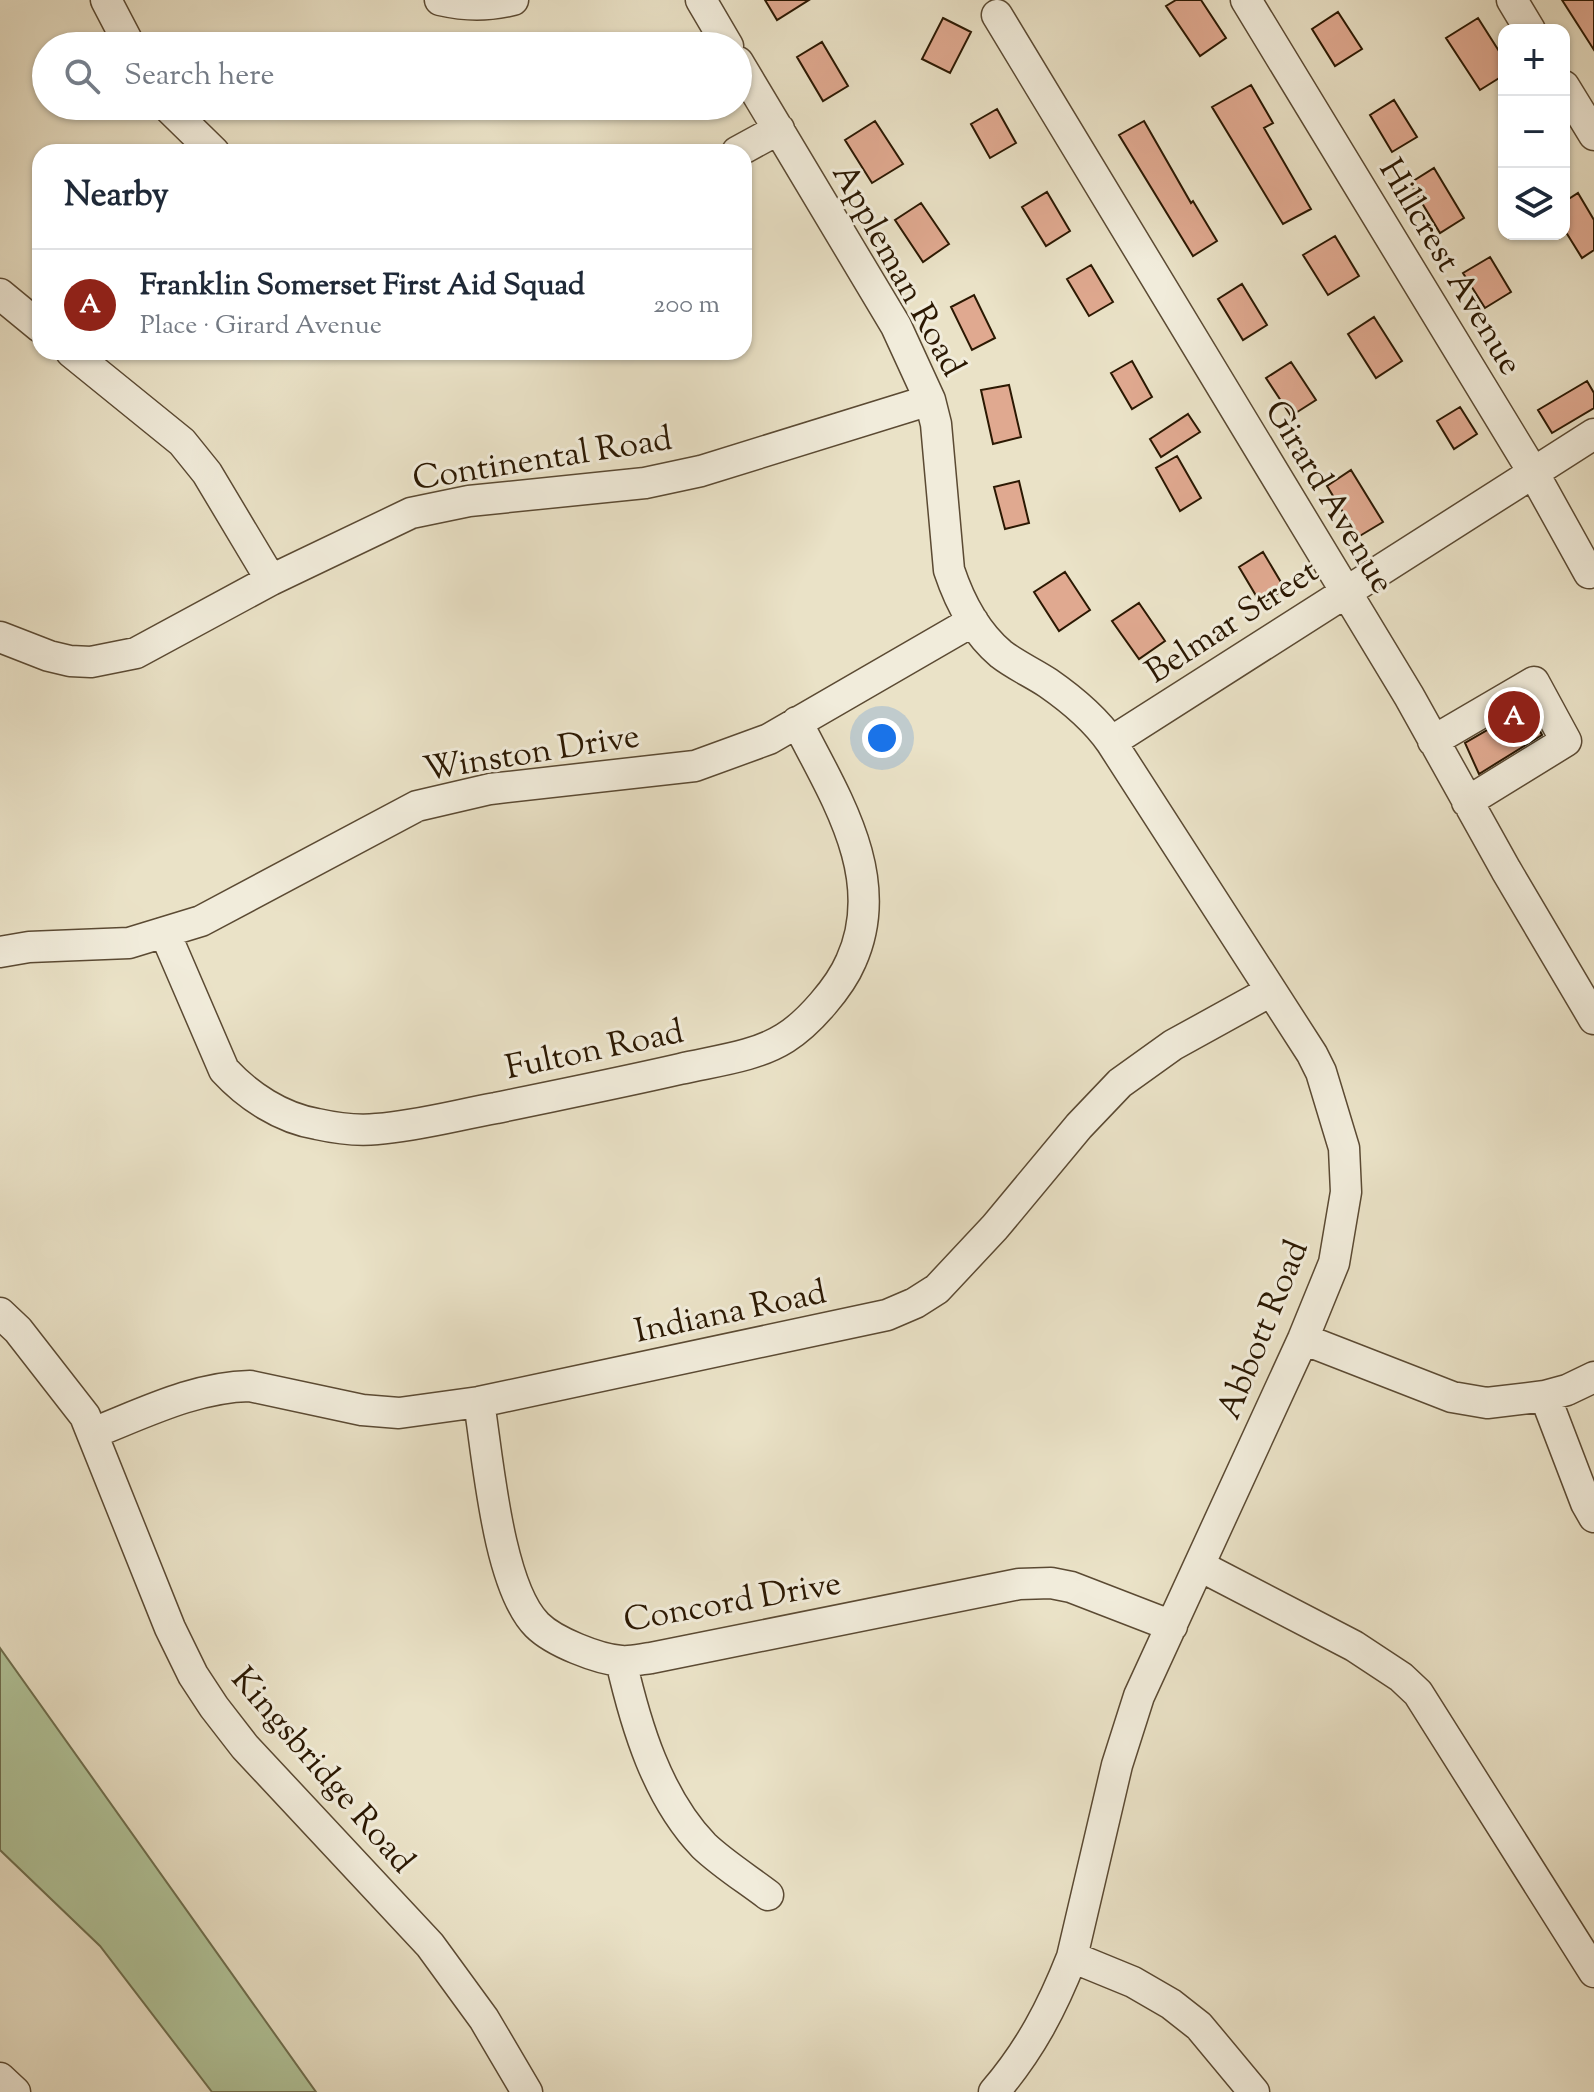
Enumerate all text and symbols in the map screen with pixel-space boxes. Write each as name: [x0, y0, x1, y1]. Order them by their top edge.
map controls: [1498, 24, 1570, 240]
button: +: [1498, 24, 1570, 96]
search box: [32, 32, 752, 120]
icon: search: [60, 54, 104, 98]
text: Search here: [124, 55, 274, 98]
button: −: [1498, 96, 1570, 168]
street label: Hillcrest Avenue: [1365, 150, 1533, 385]
street label: Appleman Road: [818, 155, 976, 386]
button: layers: [1498, 168, 1570, 240]
text: Nearby: [64, 172, 169, 221]
text: Franklin Somerset First Aid Squad: [140, 265, 585, 308]
text: A: [79, 287, 101, 324]
text: 200 m: [653, 287, 720, 324]
text: Place · Girard Avenue: [140, 308, 382, 345]
street label: Girard Avenue: [1251, 392, 1405, 604]
street label: Continental Road: [409, 416, 676, 505]
street label: Belmar Street: [1137, 548, 1329, 697]
pin: A: [1488, 687, 1540, 747]
street label: Winston Drive: [420, 713, 643, 796]
your location: [862, 718, 902, 758]
street label: Fulton Road: [501, 1009, 688, 1094]
street label: Abbott Road: [1206, 1233, 1322, 1427]
street label: Indiana Road: [630, 1269, 831, 1358]
street label: Concord Drive: [620, 1560, 845, 1647]
street label: Kingsbridge Road: [218, 1657, 425, 1885]

